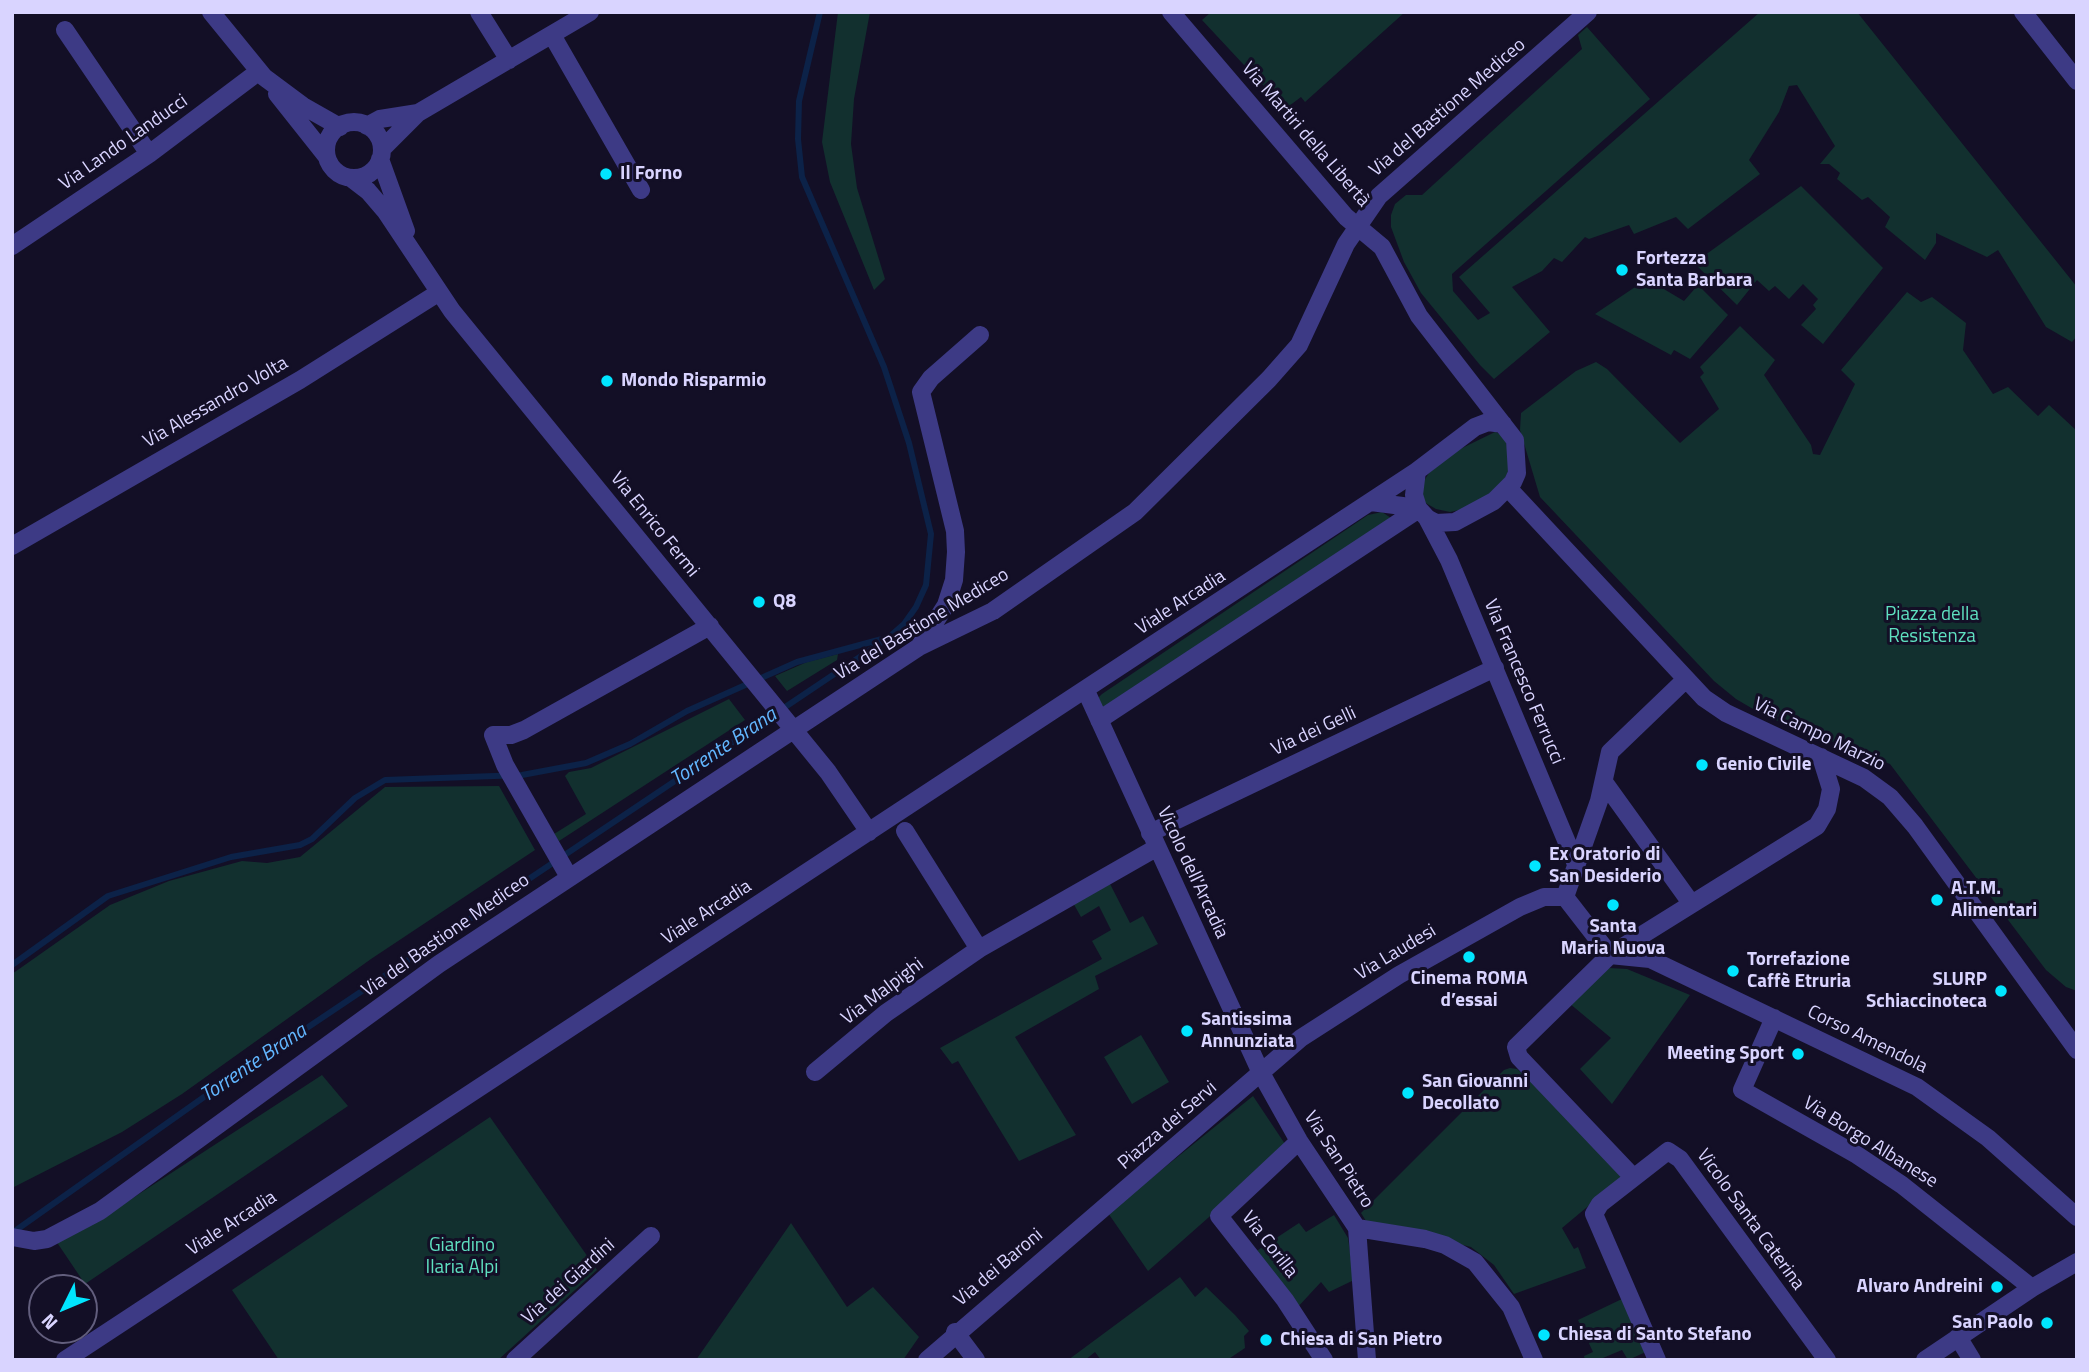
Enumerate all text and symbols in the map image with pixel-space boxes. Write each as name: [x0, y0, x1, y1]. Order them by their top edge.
street label: Via del Bastione Mediceo: [1365, 34, 1531, 182]
street label: Via Martiri della Libertà: [1236, 58, 1374, 212]
street label: Via Lando Landucci: [55, 90, 193, 196]
place label: Il Forno: [620, 163, 682, 185]
marker: Il Forno: [598, 166, 614, 182]
place label: Fortezza Santa Barbara: [1636, 248, 1753, 292]
marker: Fortezza Santa Barbara: [1614, 262, 1630, 278]
street label: Via Alessandro Volta: [140, 352, 292, 454]
place label: Mondo Risparmio: [621, 370, 766, 392]
marker: Mondo Risparmio: [599, 373, 615, 389]
street label: Via Enrico Fermi: [605, 468, 703, 582]
street label: Via del Bastione Mediceo: [831, 564, 1013, 686]
street label: Viale Arcadia: [1132, 566, 1230, 640]
place label: Q8: [773, 591, 796, 613]
marker: Q8: [751, 594, 767, 610]
street label: Via Francesco Ferrucci: [1478, 596, 1568, 768]
park label: Piazza della Resistenza: [1885, 604, 1979, 648]
street label: Via Campo Marzio: [1749, 693, 1889, 777]
street label: Via dei Gelli: [1268, 702, 1360, 762]
water label: Torrente Brana: [666, 703, 782, 793]
place label: Genio Civile: [1716, 754, 1811, 776]
marker: Genio Civile: [1694, 757, 1710, 773]
street label: Vicolo dell'Arcadia: [1151, 803, 1233, 943]
place label: Ex Oratorio di San Desiderio: [1549, 844, 1662, 888]
marker: Ex Oratorio di San Desiderio: [1527, 858, 1543, 874]
street label: Via del Bastione Mediceo: [358, 869, 534, 1003]
street label: Viale Arcadia: [658, 876, 756, 950]
place label: A.T.M. Alimentari: [1951, 878, 2037, 922]
marker: A.T.M. Alimentari: [1929, 892, 1945, 908]
marker: Santa Maria Nuova: [1605, 897, 1621, 913]
place label: Santa Maria Nuova: [1561, 916, 1665, 960]
street label: Via Laudesi: [1351, 920, 1441, 986]
marker: Cinema ROMA d’essai: [1461, 949, 1477, 965]
place label: Torrefazione Caffè Etruria: [1747, 949, 1851, 993]
street label: Via Malpighi: [837, 954, 929, 1030]
marker: Torrefazione Caffè Etruria: [1725, 963, 1741, 979]
place label: Cinema ROMA d’essai: [1410, 968, 1528, 1012]
place label: SLURP Schiaccinoteca: [1866, 969, 1987, 1013]
marker: SLURP Schiaccinoteca: [1993, 983, 2009, 999]
street label: Corso Amendola: [1803, 1001, 1931, 1079]
place label: Santissima Annunziata: [1201, 1009, 1294, 1053]
water label: Torrente Brana: [196, 1019, 312, 1109]
marker: Santissima Annunziata: [1179, 1023, 1195, 1039]
place label: Meeting Sport: [1667, 1043, 1784, 1065]
marker: Meeting Sport: [1790, 1046, 1806, 1062]
place label: San Giovanni Decollato: [1422, 1071, 1528, 1115]
street label: Piazza dei Servi: [1114, 1077, 1222, 1175]
marker: San Giovanni Decollato: [1400, 1085, 1416, 1101]
street label: Via Borgo Albanese: [1798, 1092, 1942, 1194]
street label: Via San Pietro: [1298, 1107, 1378, 1213]
street label: Vicolo Santa Caterina: [1691, 1145, 1809, 1295]
street label: Viale Arcadia: [183, 1187, 281, 1261]
street label: Via Corilla: [1236, 1207, 1302, 1283]
street label: Via dei Baroni: [950, 1224, 1048, 1312]
street label: Via dei Giardini: [518, 1234, 620, 1330]
park label: Giardino Ilaria Alpi: [426, 1235, 498, 1279]
north arrow: [28, 1274, 98, 1344]
place label: Alvaro Andreini: [1857, 1276, 1983, 1298]
marker: Alvaro Andreini: [1989, 1279, 2005, 1295]
text: N: [34, 1308, 64, 1337]
place label: San Paolo: [1952, 1312, 2033, 1334]
marker: San Paolo: [2039, 1315, 2055, 1331]
place label: Chiesa di Santo Stefano: [1558, 1324, 1751, 1346]
marker: Chiesa di Santo Stefano: [1536, 1327, 1552, 1343]
place label: Chiesa di San Pietro: [1280, 1329, 1442, 1351]
marker: Chiesa di San Pietro: [1258, 1332, 1274, 1348]

